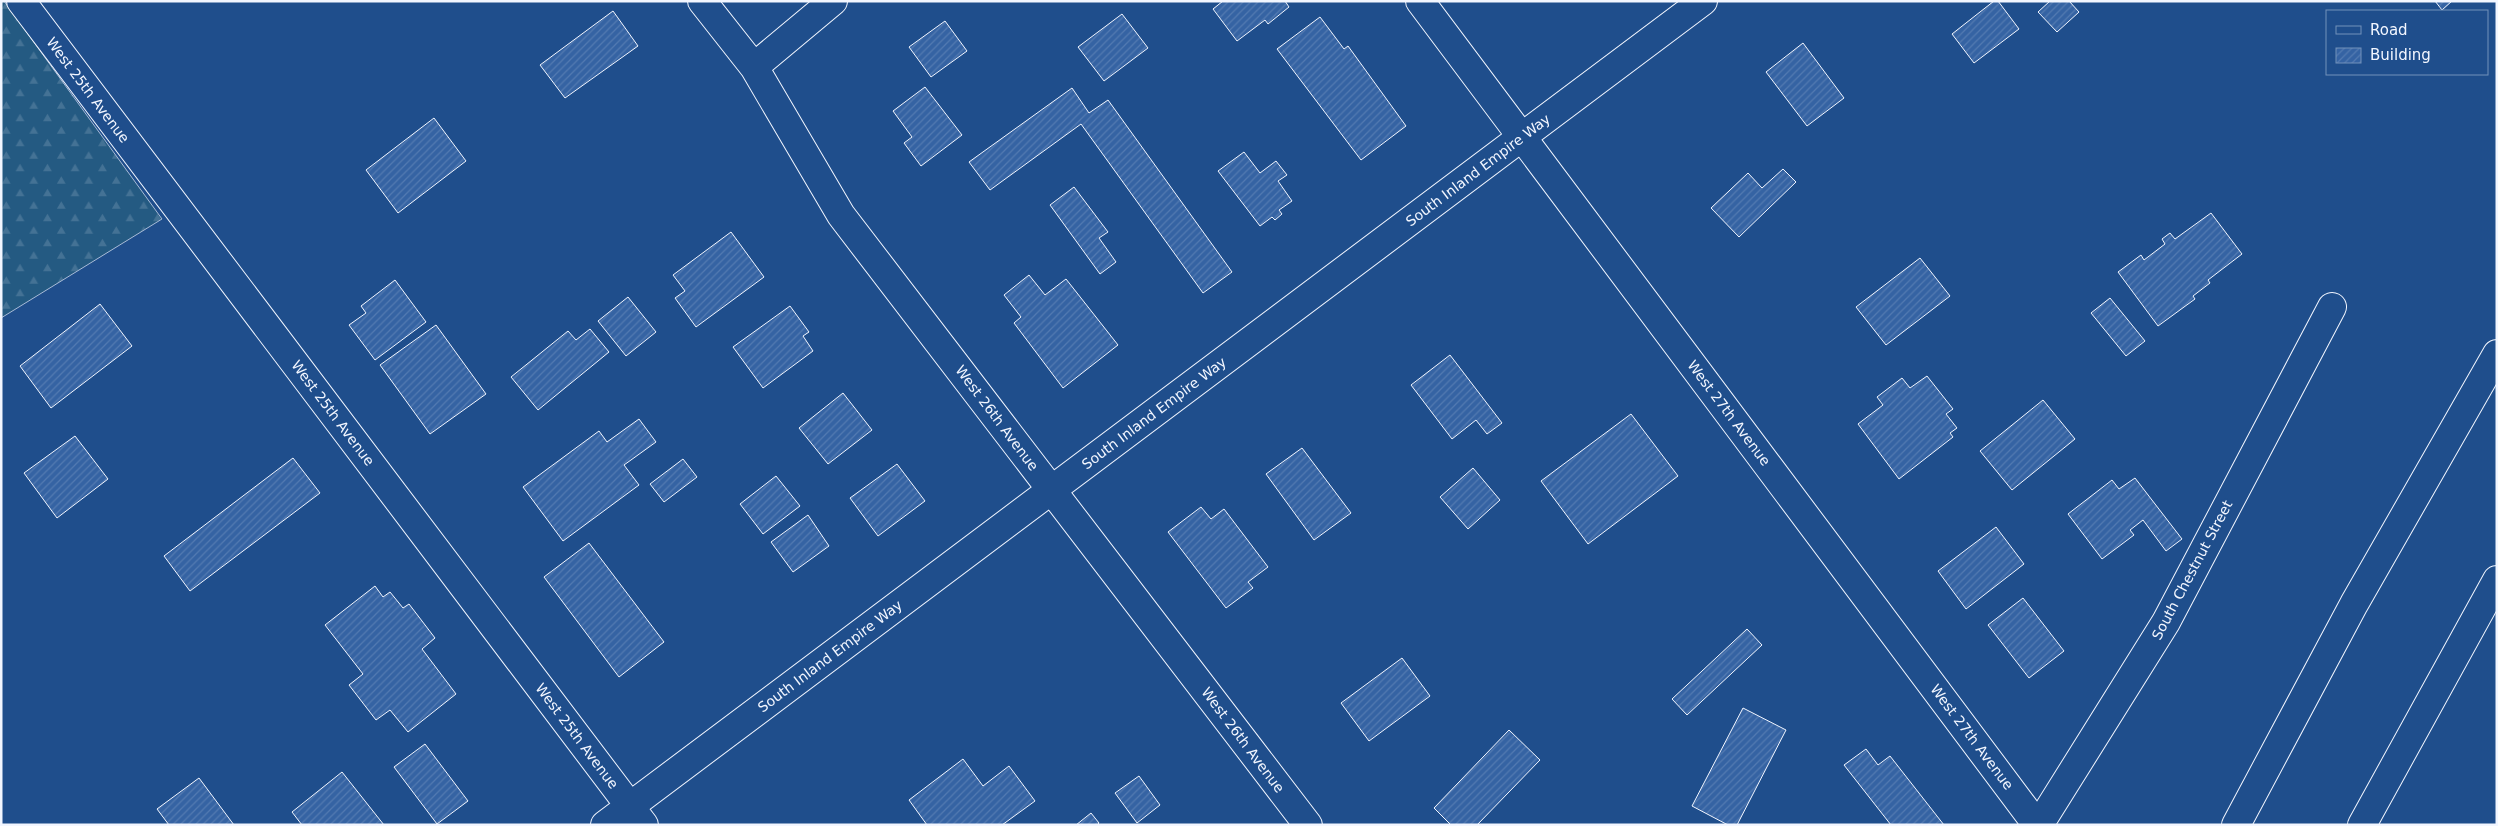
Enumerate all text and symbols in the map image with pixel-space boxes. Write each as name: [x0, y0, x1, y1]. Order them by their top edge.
legend: [2326, 10, 2488, 75]
text: Road: [2370, 21, 2408, 39]
street label: West 25th Avenue: [43, 34, 133, 146]
text: Building: [2370, 46, 2431, 64]
street label: South Inland Empire Way: [1403, 111, 1553, 229]
street label: South Inland Empire Way: [1079, 354, 1229, 472]
street label: West 25th Avenue: [288, 357, 378, 469]
street label: West 27th Avenue: [1684, 357, 1774, 469]
street label: West 26th Avenue: [952, 362, 1042, 474]
street label: South Chestnut Street: [2148, 497, 2236, 642]
street label: South Inland Empire Way: [755, 597, 905, 715]
street label: West 25th Avenue: [532, 680, 622, 792]
street label: West 27th Avenue: [1927, 681, 2017, 793]
street label: West 26th Avenue: [1198, 684, 1288, 796]

